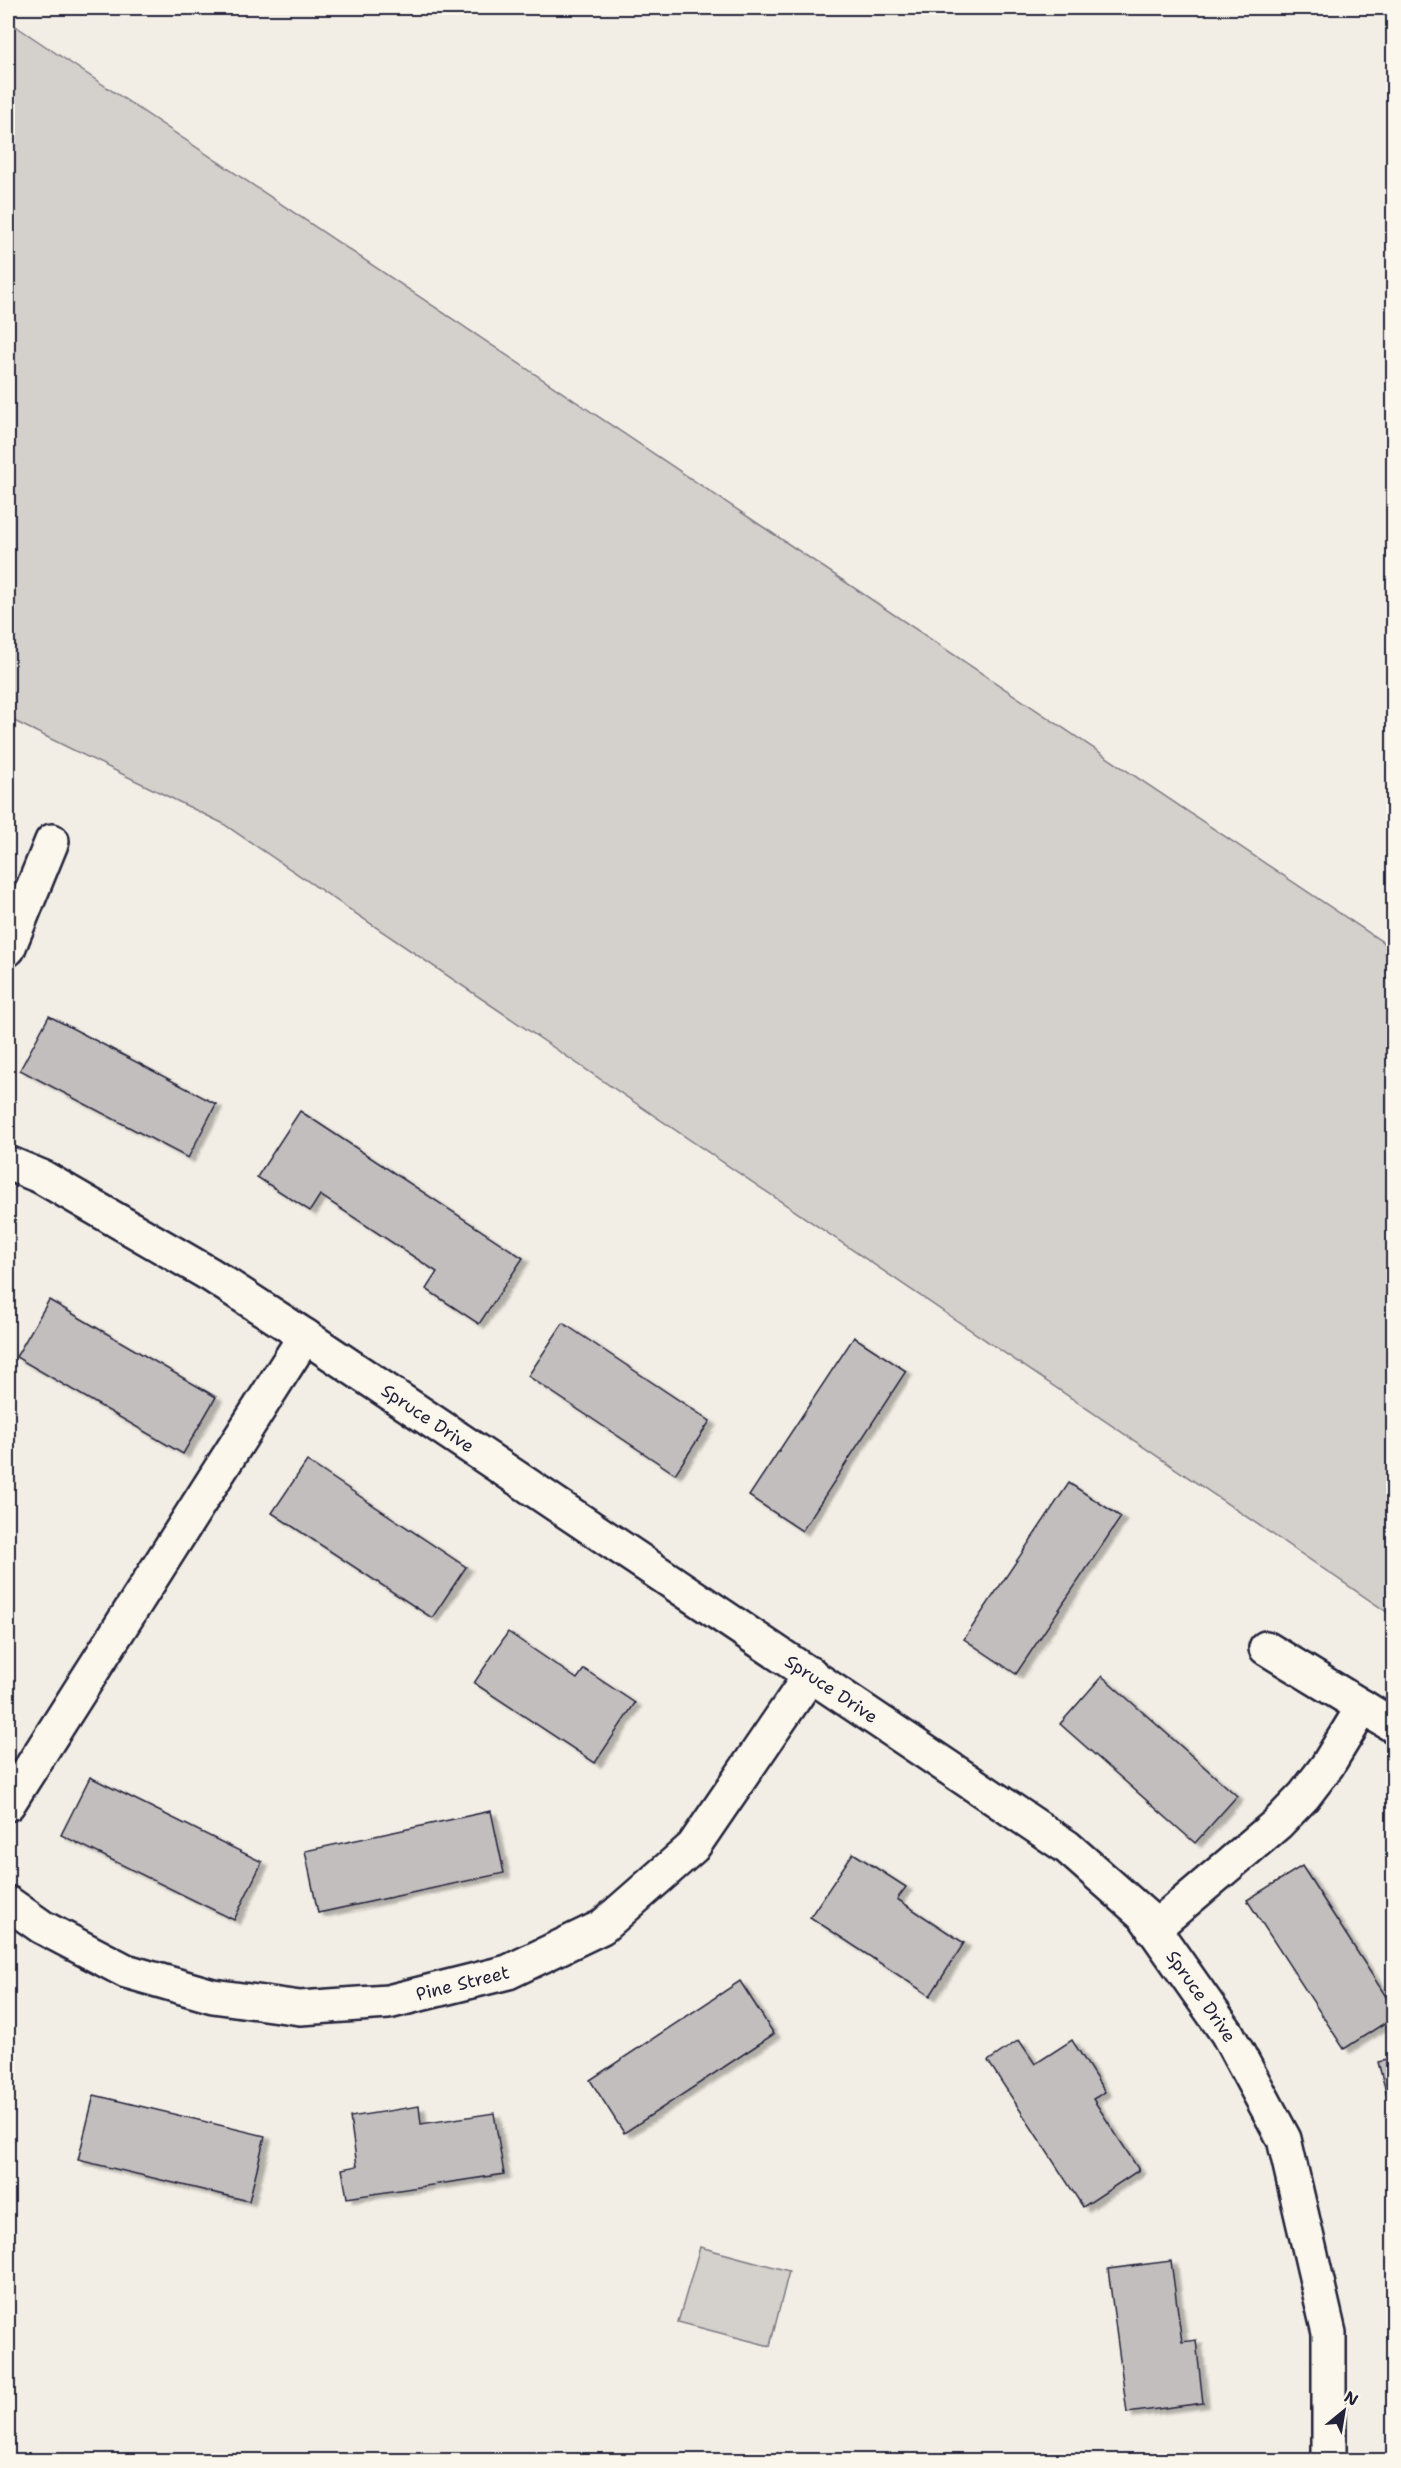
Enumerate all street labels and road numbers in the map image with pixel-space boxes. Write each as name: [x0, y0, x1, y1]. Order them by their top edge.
street label: Spruce Drive: [377, 1379, 479, 1458]
street label: Spruce Drive: [780, 1649, 883, 1729]
street label: Spruce Drive: [1161, 1946, 1242, 2047]
street label: Pine Street: [413, 1960, 512, 2007]

